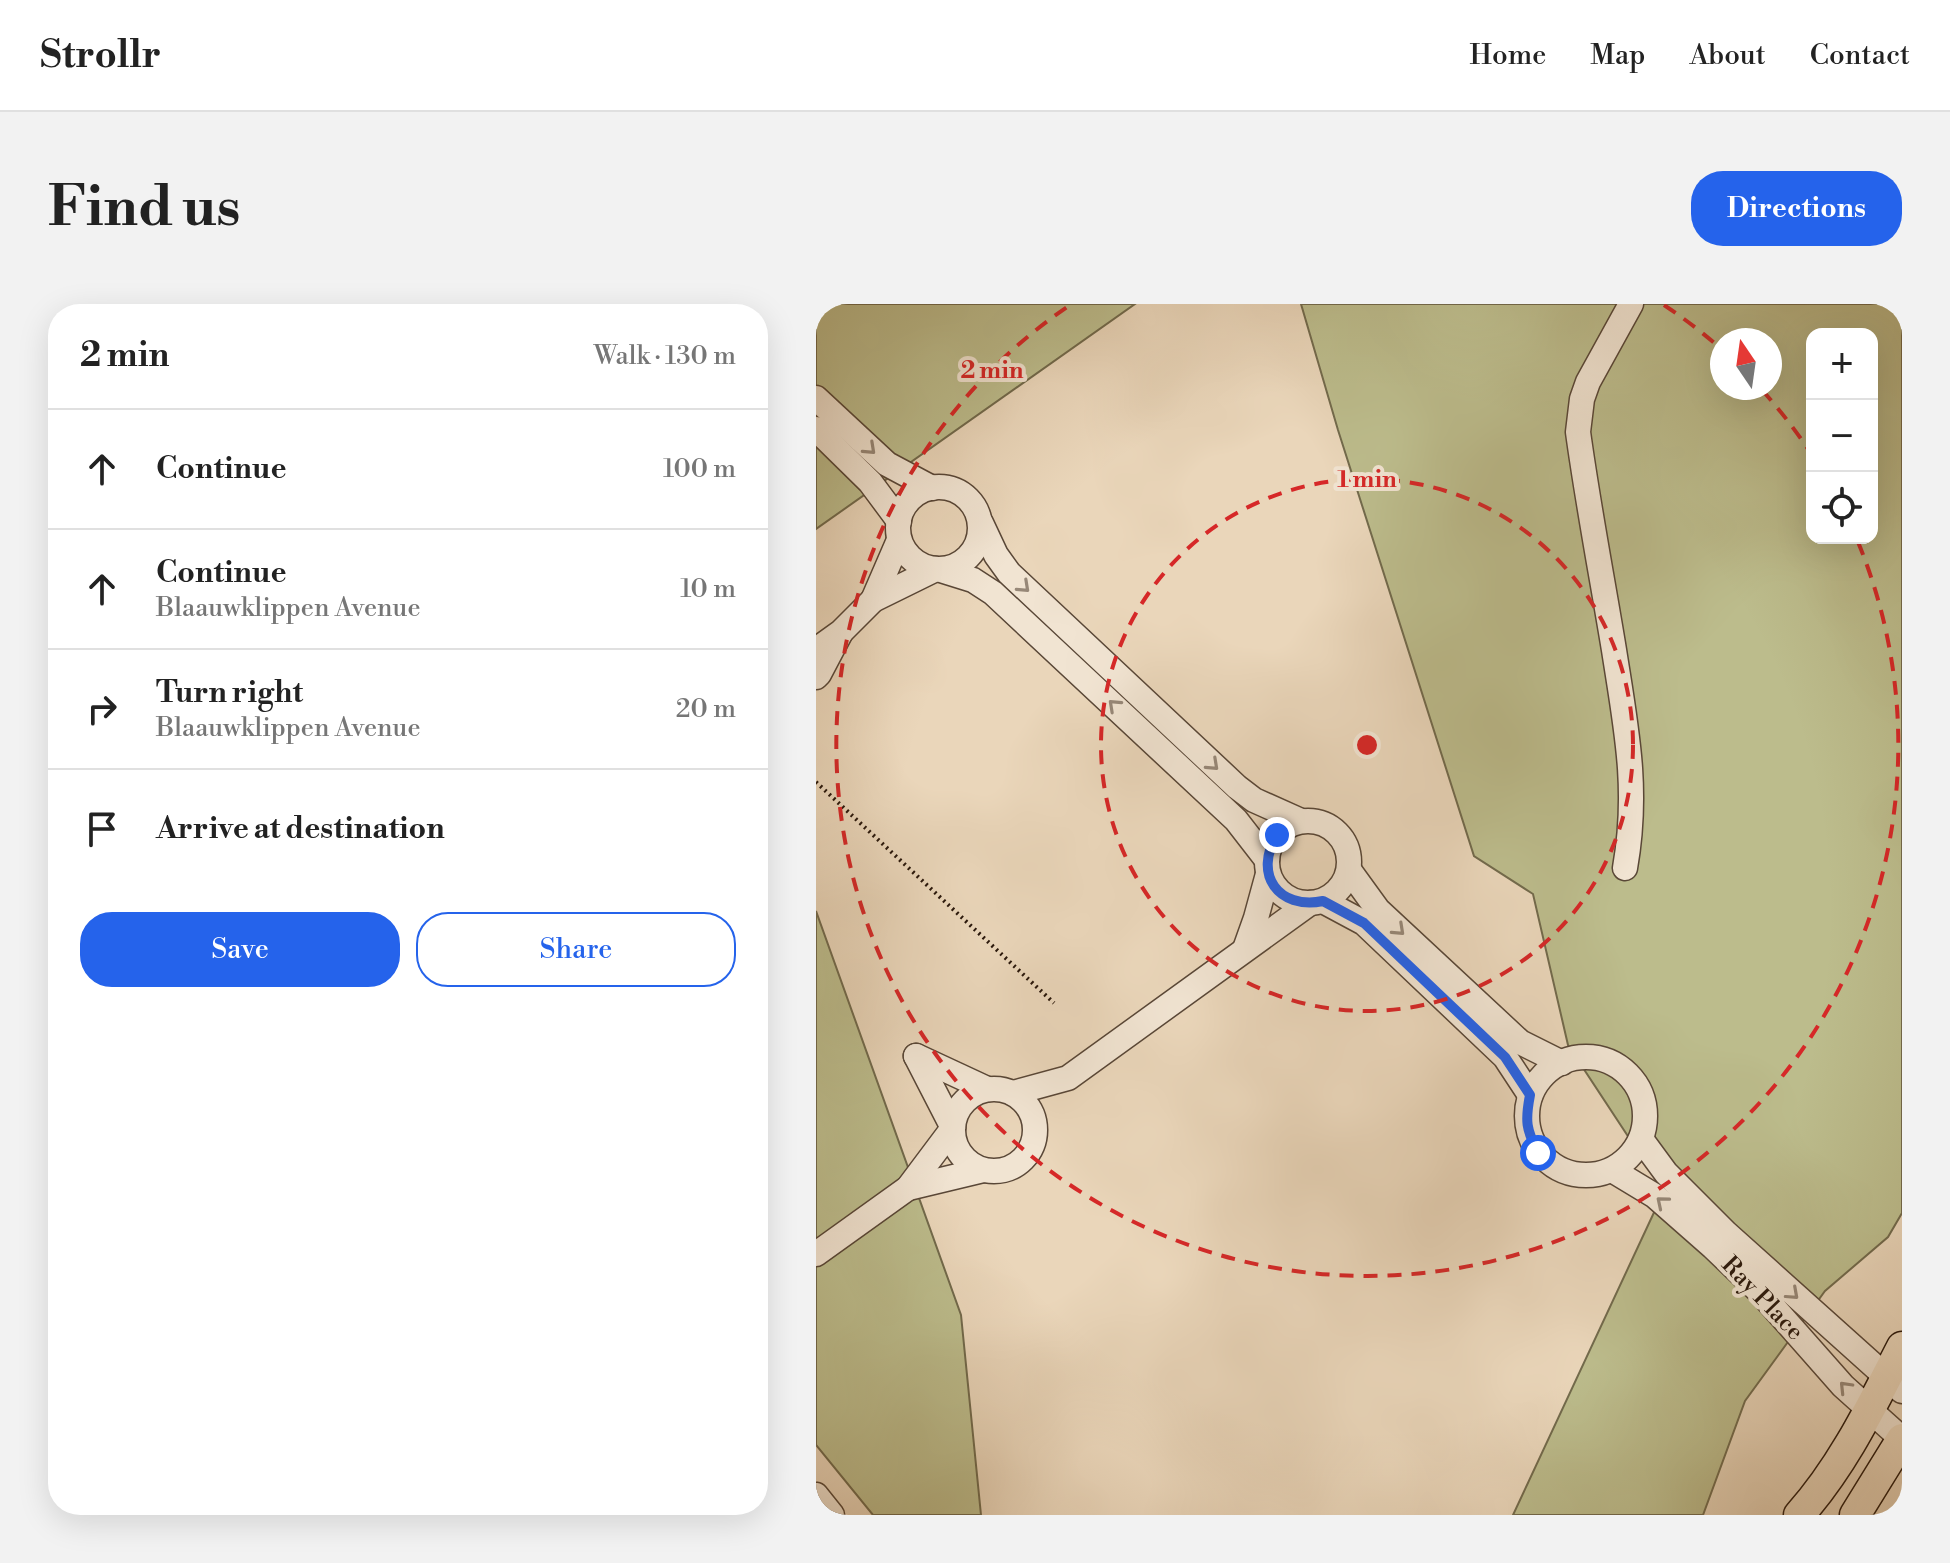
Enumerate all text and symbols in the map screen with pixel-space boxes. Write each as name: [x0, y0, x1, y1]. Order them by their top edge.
text: Strollr: [40, 32, 161, 79]
text: Home: [1470, 38, 1546, 73]
text: Map: [1590, 38, 1645, 73]
text: About: [1689, 38, 1766, 73]
text: Contact: [1810, 38, 1910, 73]
button: Directions: [1691, 171, 1902, 246]
text: Find us: [48, 173, 241, 243]
north arrow: [1710, 328, 1782, 400]
map controls: [1806, 328, 1878, 544]
button: +: [1806, 328, 1878, 400]
text: 2 min: [80, 335, 169, 377]
text: Walk · 130 m: [594, 340, 736, 372]
text: 2 min: [960, 356, 1024, 386]
button: −: [1806, 400, 1878, 472]
one-way arrow: [861, 439, 875, 454]
icon: ahead: [80, 447, 124, 491]
text: Continue: [156, 450, 287, 488]
text: 100 m: [663, 453, 736, 485]
text: 1 min: [1337, 465, 1397, 495]
button: locate: [1806, 472, 1878, 544]
text: Continue: [156, 554, 287, 592]
icon: ahead: [80, 567, 124, 611]
text: 10 m: [680, 573, 736, 605]
one-way arrow: [1015, 578, 1029, 593]
text: Blaauwklippen Avenue: [156, 592, 421, 624]
text: Turn right: [156, 674, 303, 712]
icon: right: [80, 687, 124, 731]
text: 20 m: [676, 693, 736, 725]
one-way arrow: [1109, 700, 1123, 715]
text: Blaauwklippen Avenue: [156, 712, 421, 744]
centre of rings: [1353, 731, 1381, 759]
one-way arrow: [1204, 756, 1219, 770]
icon: arrive: [80, 807, 124, 851]
text: Arrive at destination: [156, 810, 445, 848]
route end: [1259, 817, 1295, 853]
button: Save: [80, 912, 400, 987]
button: Share: [416, 912, 736, 987]
one-way arrow: [1390, 920, 1404, 935]
route start: [1520, 1135, 1556, 1171]
one-way arrow: [1657, 1197, 1671, 1212]
street label: Ray Place: [1715, 1250, 1810, 1347]
one-way arrow: [1784, 1284, 1799, 1298]
one-way arrow: [1840, 1381, 1854, 1396]

